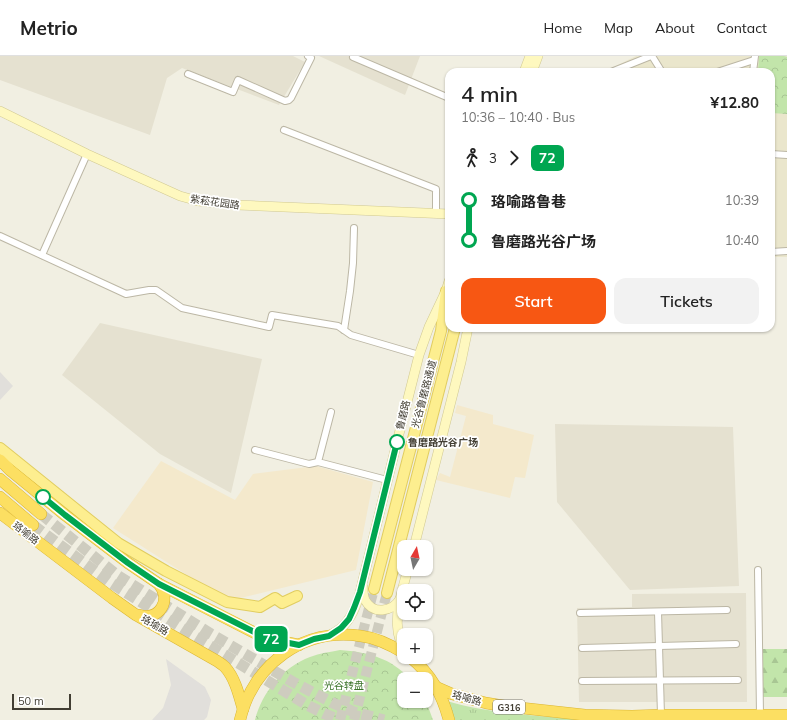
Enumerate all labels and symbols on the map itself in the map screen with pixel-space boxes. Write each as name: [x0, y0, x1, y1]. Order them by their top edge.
street label: 紫菘花园路: [189, 192, 241, 212]
street label: 光谷鲁磨路通道: [409, 359, 439, 429]
street label: 鲁磨路: [393, 399, 413, 431]
marker: 鲁磨路光谷广场: [389, 434, 405, 450]
place label: 鲁磨路光谷广场: [408, 436, 478, 449]
unlabelled marker: [35, 489, 51, 505]
street label: 珞喻路: [10, 519, 42, 547]
north arrow: [397, 540, 433, 576]
street label: 珞瑜路: [139, 612, 171, 638]
line badge: 72: [253, 626, 289, 652]
park label: 光谷转盘: [324, 679, 364, 692]
street label: 珞喻路: [451, 688, 483, 708]
scale bar: [12, 692, 71, 711]
road number: G316: [493, 700, 525, 714]

